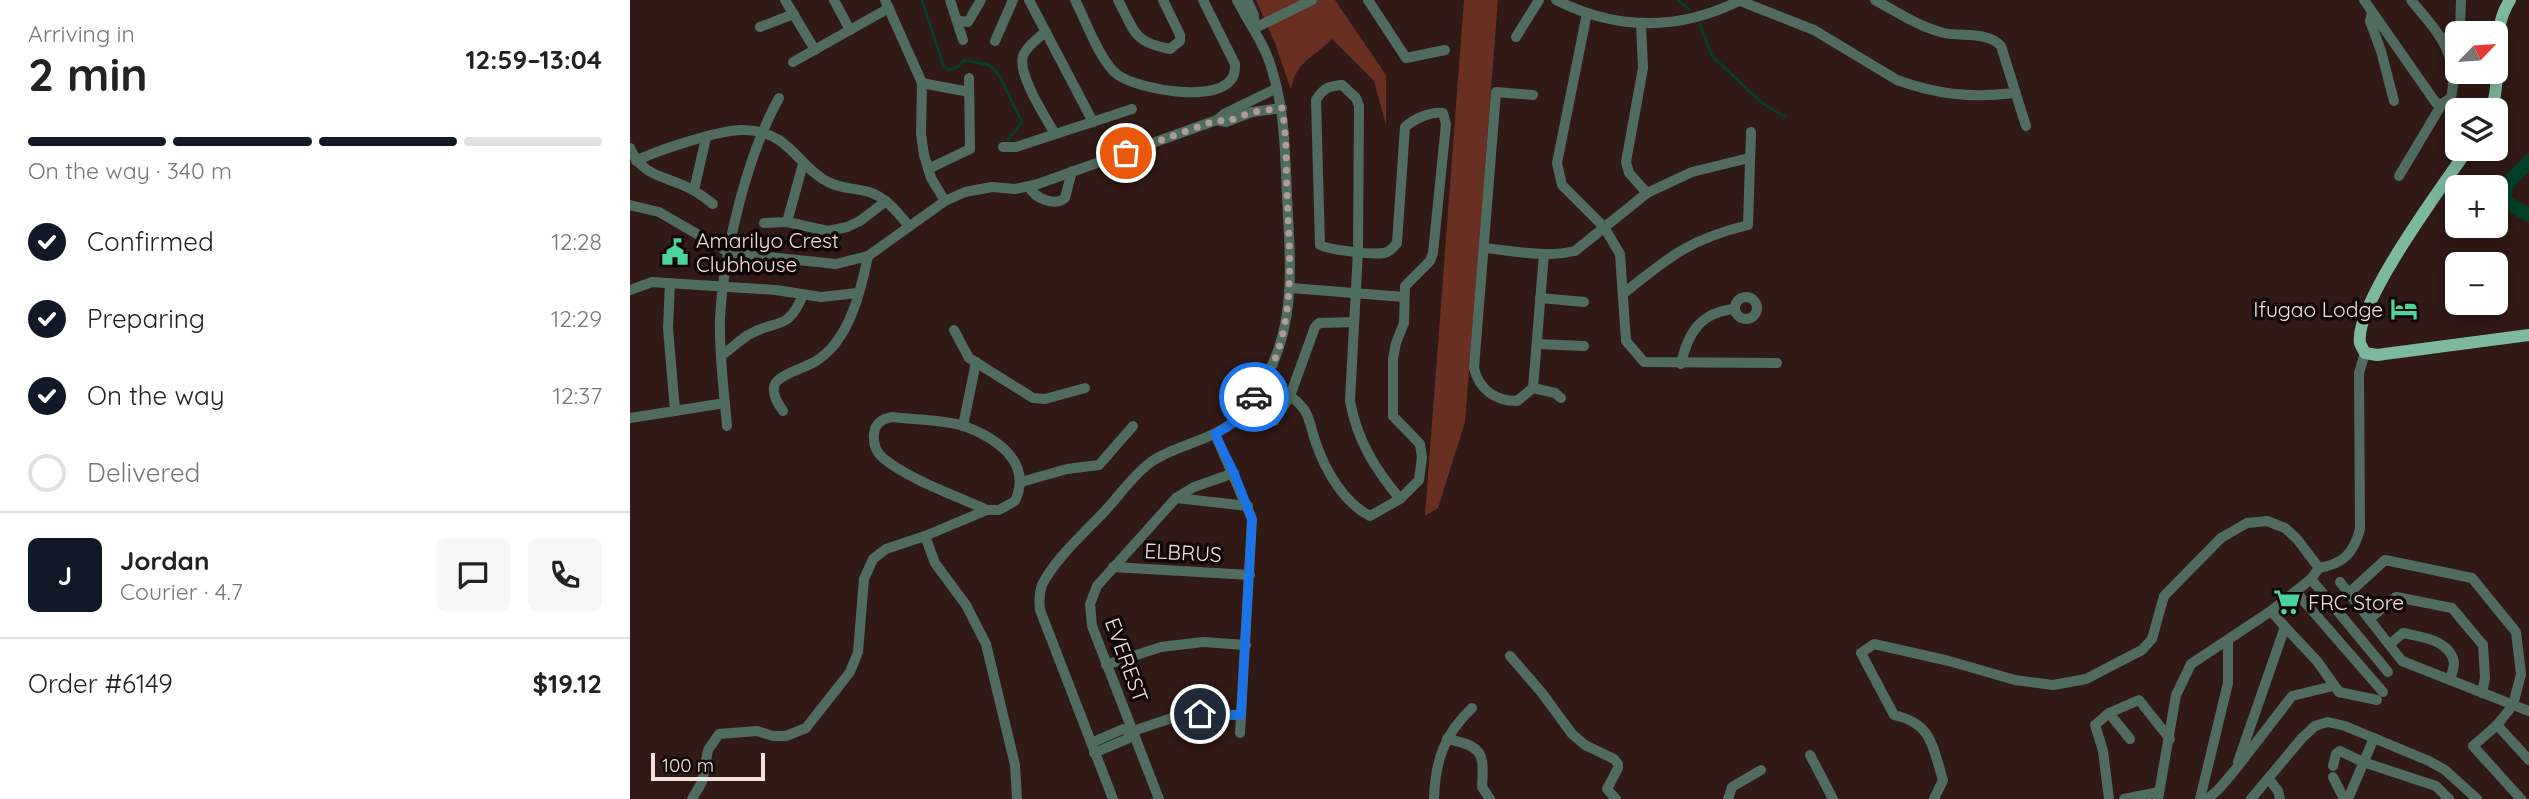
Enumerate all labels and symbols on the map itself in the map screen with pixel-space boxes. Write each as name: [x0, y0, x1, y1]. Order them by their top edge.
north arrow: [2445, 21, 2508, 84]
pin: [1096, 123, 1156, 183]
place label: Amarilyo Crest Clubhouse: [696, 227, 839, 277]
public building icon: Amarilyo Crest Clubhouse: [660, 237, 690, 267]
hotel icon: Ifugao Lodge: [2389, 294, 2419, 324]
place label: Ifugao Lodge: [2253, 296, 2383, 322]
courier: [1219, 362, 1289, 432]
street label: ELBRUS: [1144, 537, 1222, 567]
supermarket icon: FRC Store: [2272, 587, 2302, 617]
place label: FRC Store: [2308, 589, 2404, 615]
street label: EVEREST: [1100, 614, 1154, 706]
pin: [1170, 684, 1230, 744]
scale bar: [651, 750, 765, 782]

